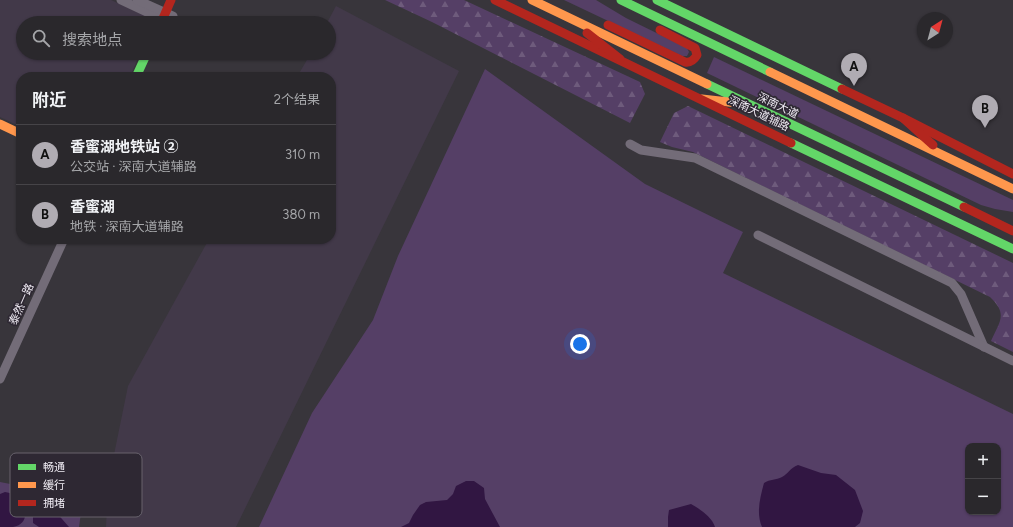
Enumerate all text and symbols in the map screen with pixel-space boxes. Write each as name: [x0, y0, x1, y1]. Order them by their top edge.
north arrow: [917, 12, 953, 48]
search box: [16, 16, 336, 60]
icon: search: [30, 27, 52, 49]
text: 搜索地点: [62, 31, 122, 49]
pin: A: [841, 53, 867, 86]
text: 附近: [32, 90, 66, 110]
street label: 深南大道: [755, 90, 800, 121]
text: 2个结果: [274, 92, 320, 107]
street label: 深南大道辅路: [726, 93, 791, 134]
pin: B: [972, 95, 998, 128]
text: 香蜜湖地铁站 ②: [70, 138, 179, 156]
text: A: [40, 147, 50, 162]
text: 310 m: [285, 147, 320, 162]
text: 公交站 · 深南大道辅路: [70, 159, 197, 174]
text: 香蜜湖: [70, 198, 115, 216]
text: B: [41, 207, 49, 222]
text: 380 m: [282, 207, 320, 222]
text: 地铁 · 深南大道辅路: [70, 219, 184, 234]
street label: 泰然一路: [7, 281, 36, 327]
your location: [570, 334, 590, 354]
map controls: [965, 443, 1001, 515]
button: +: [965, 443, 1001, 479]
legend: [10, 453, 142, 517]
text: 畅通: [43, 461, 65, 474]
text: 缓行: [43, 479, 65, 492]
button: −: [965, 479, 1001, 515]
text: 拥堵: [43, 497, 65, 510]

